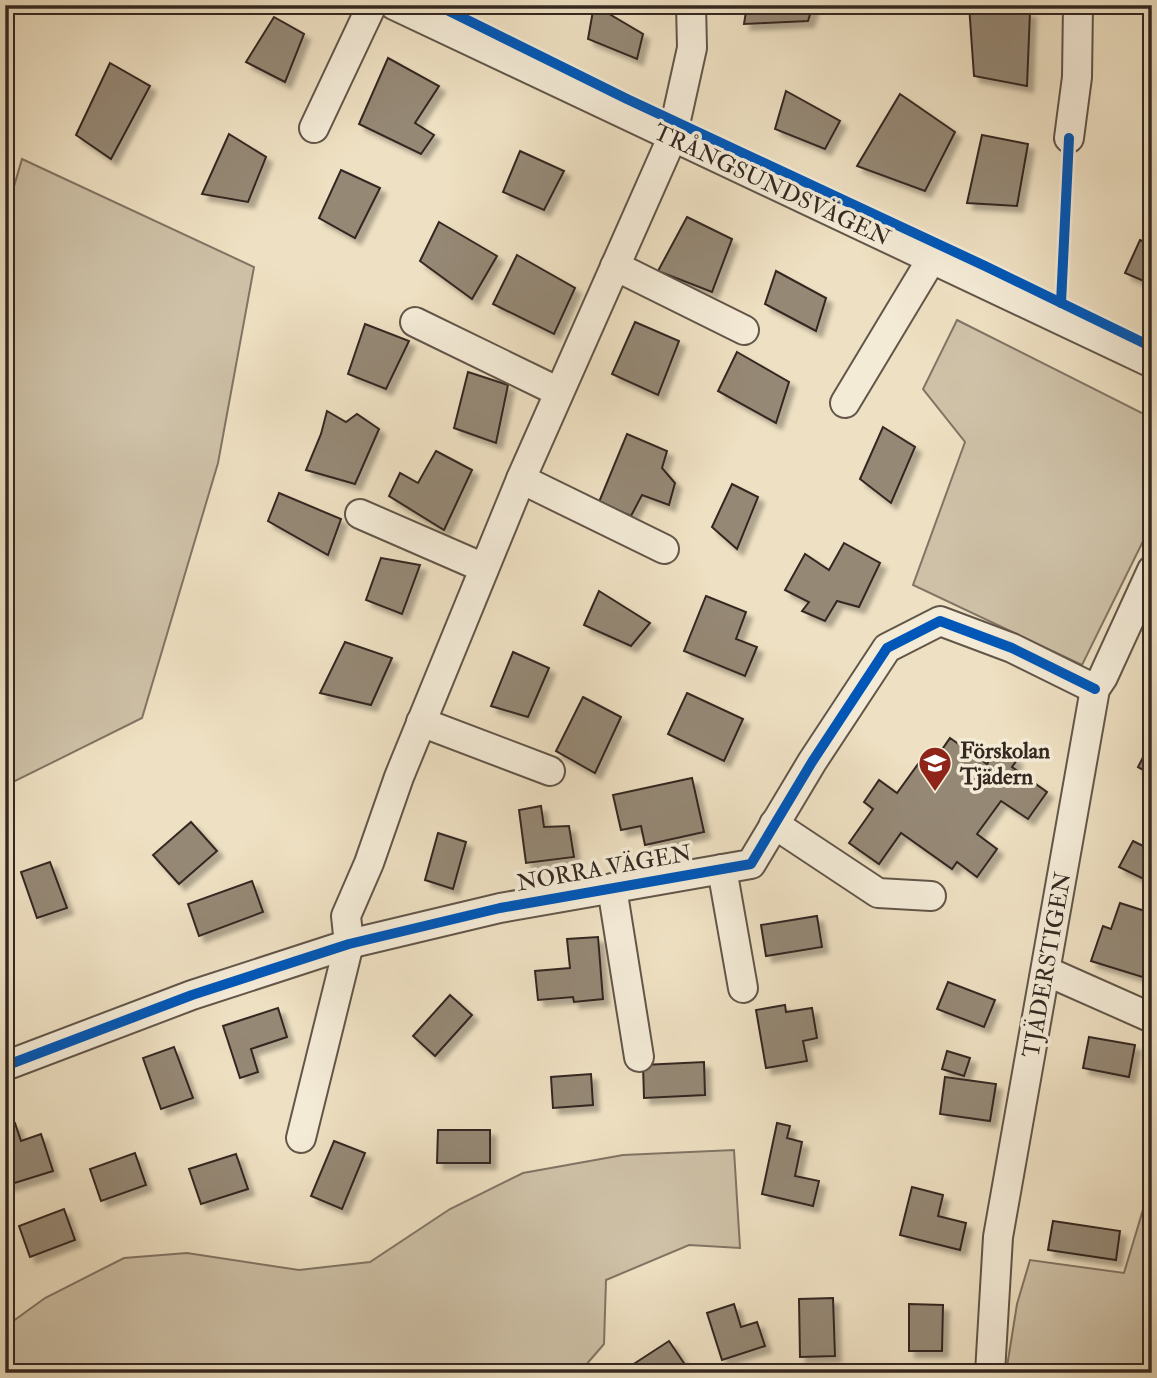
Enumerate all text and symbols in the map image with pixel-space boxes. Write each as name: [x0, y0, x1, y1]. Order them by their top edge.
street label: TRÅNGSUNDSVÄGEN: [649, 117, 895, 253]
place label: Förskolan Tjädern: [959, 736, 1050, 791]
school or university icon: Förskolan Tjädern: [916, 744, 954, 793]
street label: NORRA VÄGEN: [514, 838, 694, 898]
street label: TJÄDERSTIGEN: [1016, 870, 1078, 1060]

